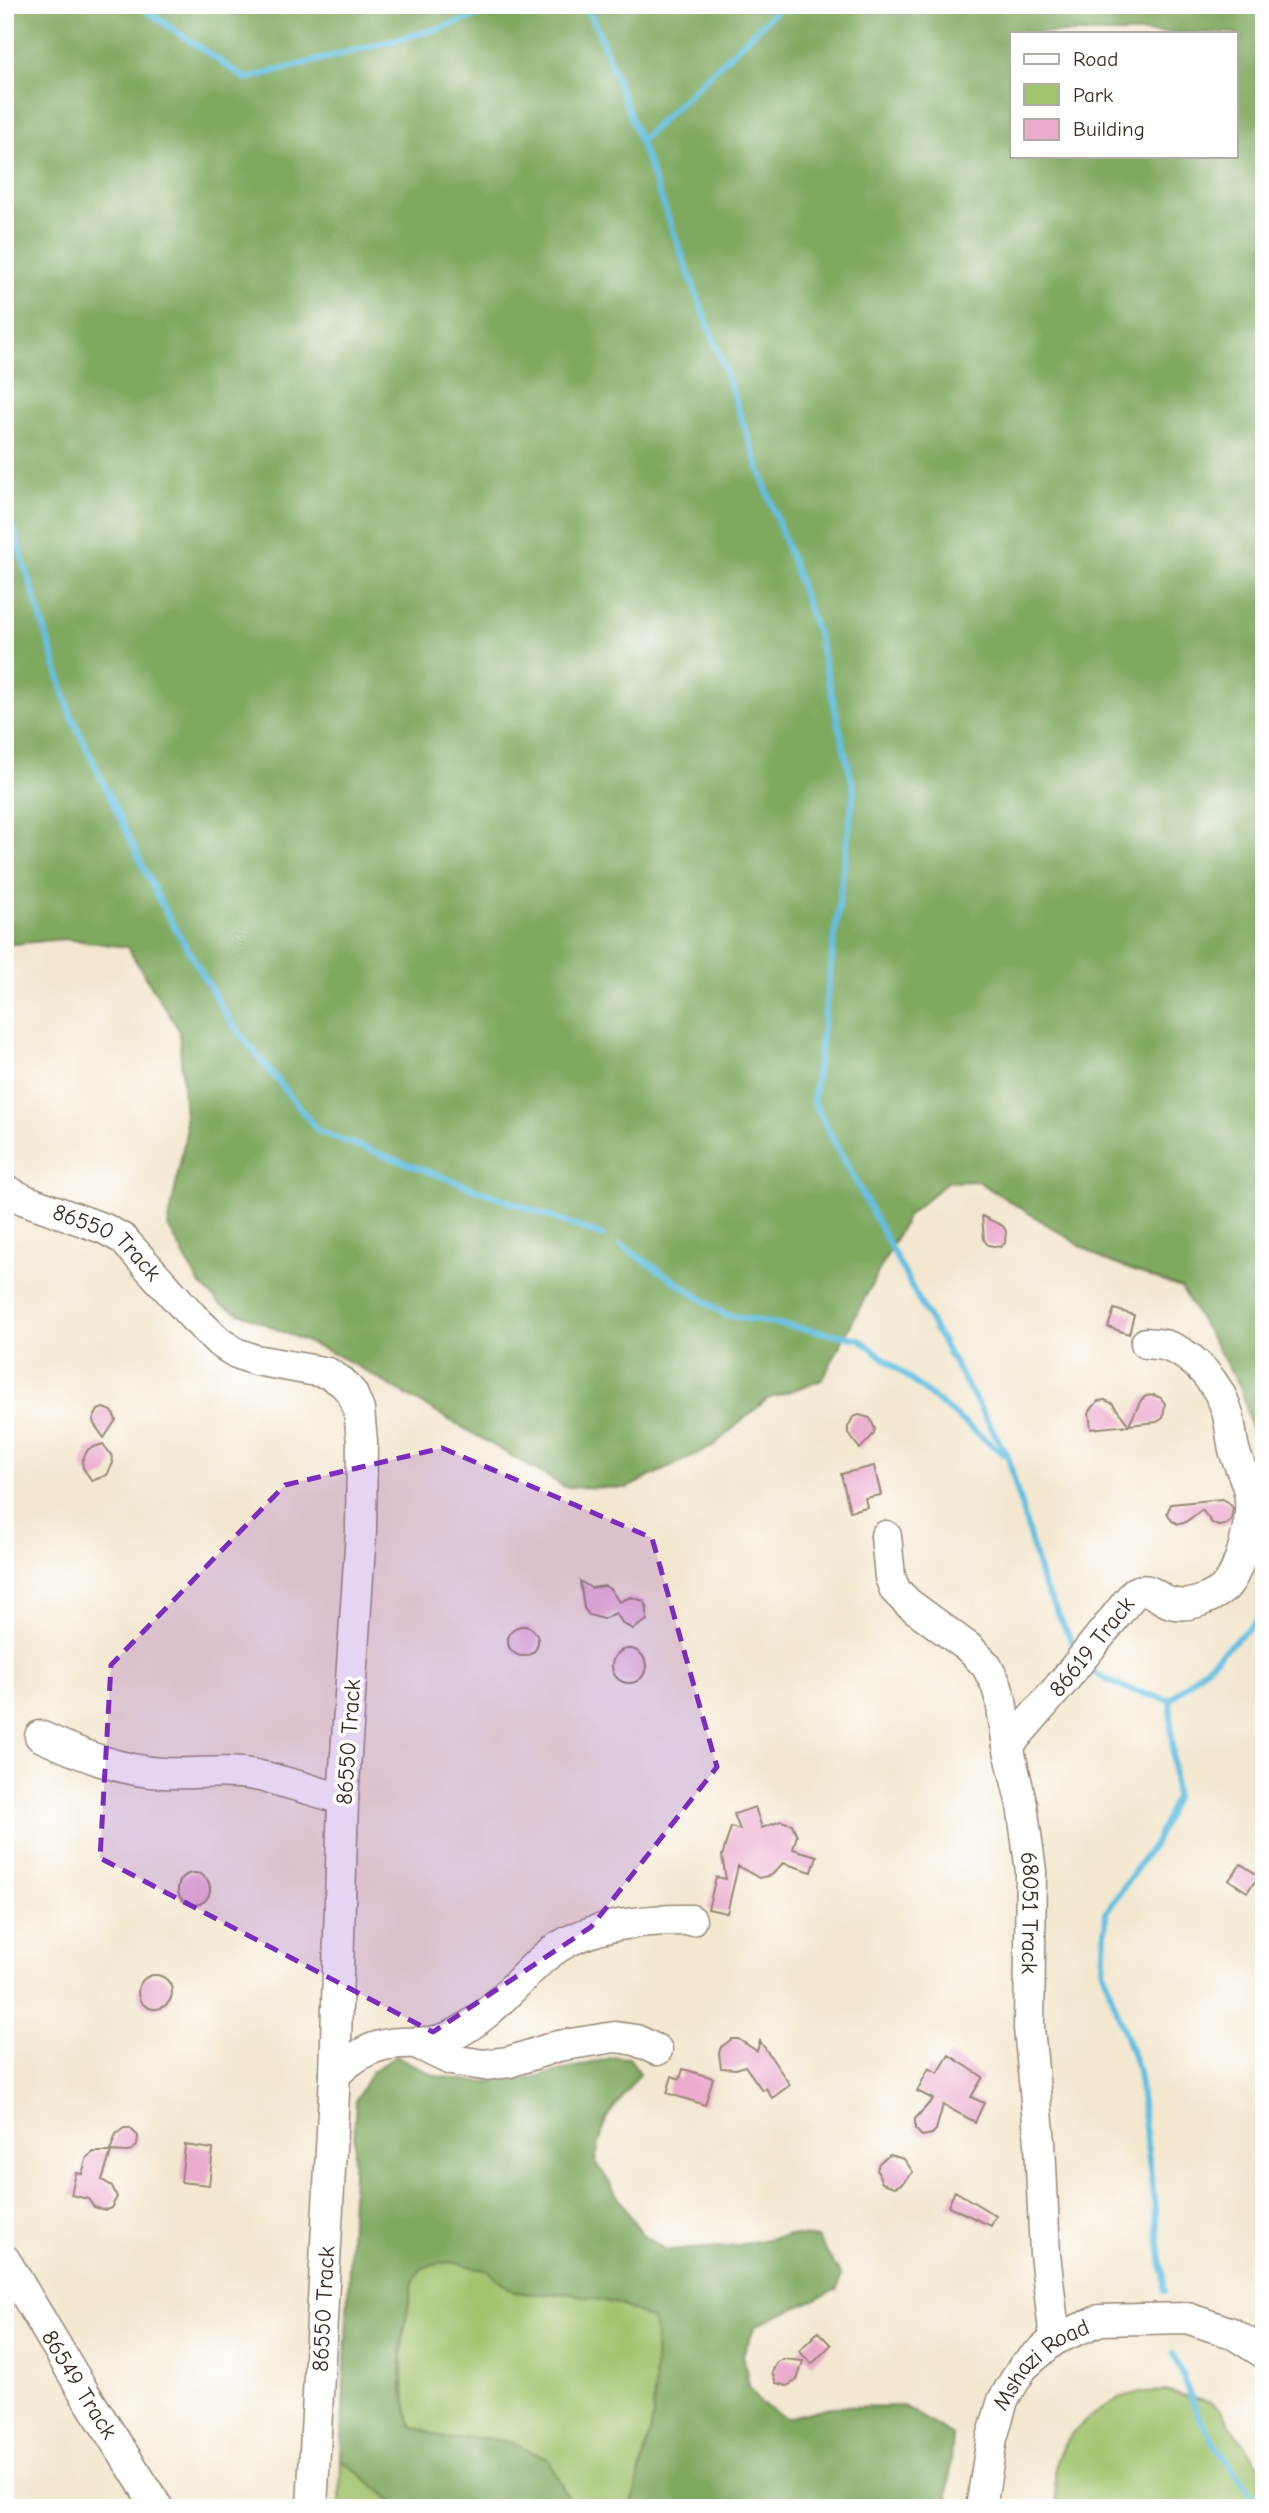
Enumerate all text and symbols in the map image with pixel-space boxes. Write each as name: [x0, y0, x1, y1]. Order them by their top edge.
legend: [1010, 32, 1238, 158]
text: Road: [1073, 47, 1118, 71]
text: Park: [1073, 83, 1113, 107]
text: Building: [1073, 117, 1145, 141]
street label: 86550 Track: [49, 1198, 167, 1286]
street label: 86619 Track: [1044, 1591, 1140, 1702]
street label: 86550 Track: [331, 1678, 366, 1806]
street label: 68051 Track: [1014, 1850, 1045, 1974]
street label: 86550 Track: [307, 2246, 340, 2373]
street label: Mshazi Road: [987, 2313, 1093, 2415]
street label: 86549 Track: [36, 2325, 123, 2444]

